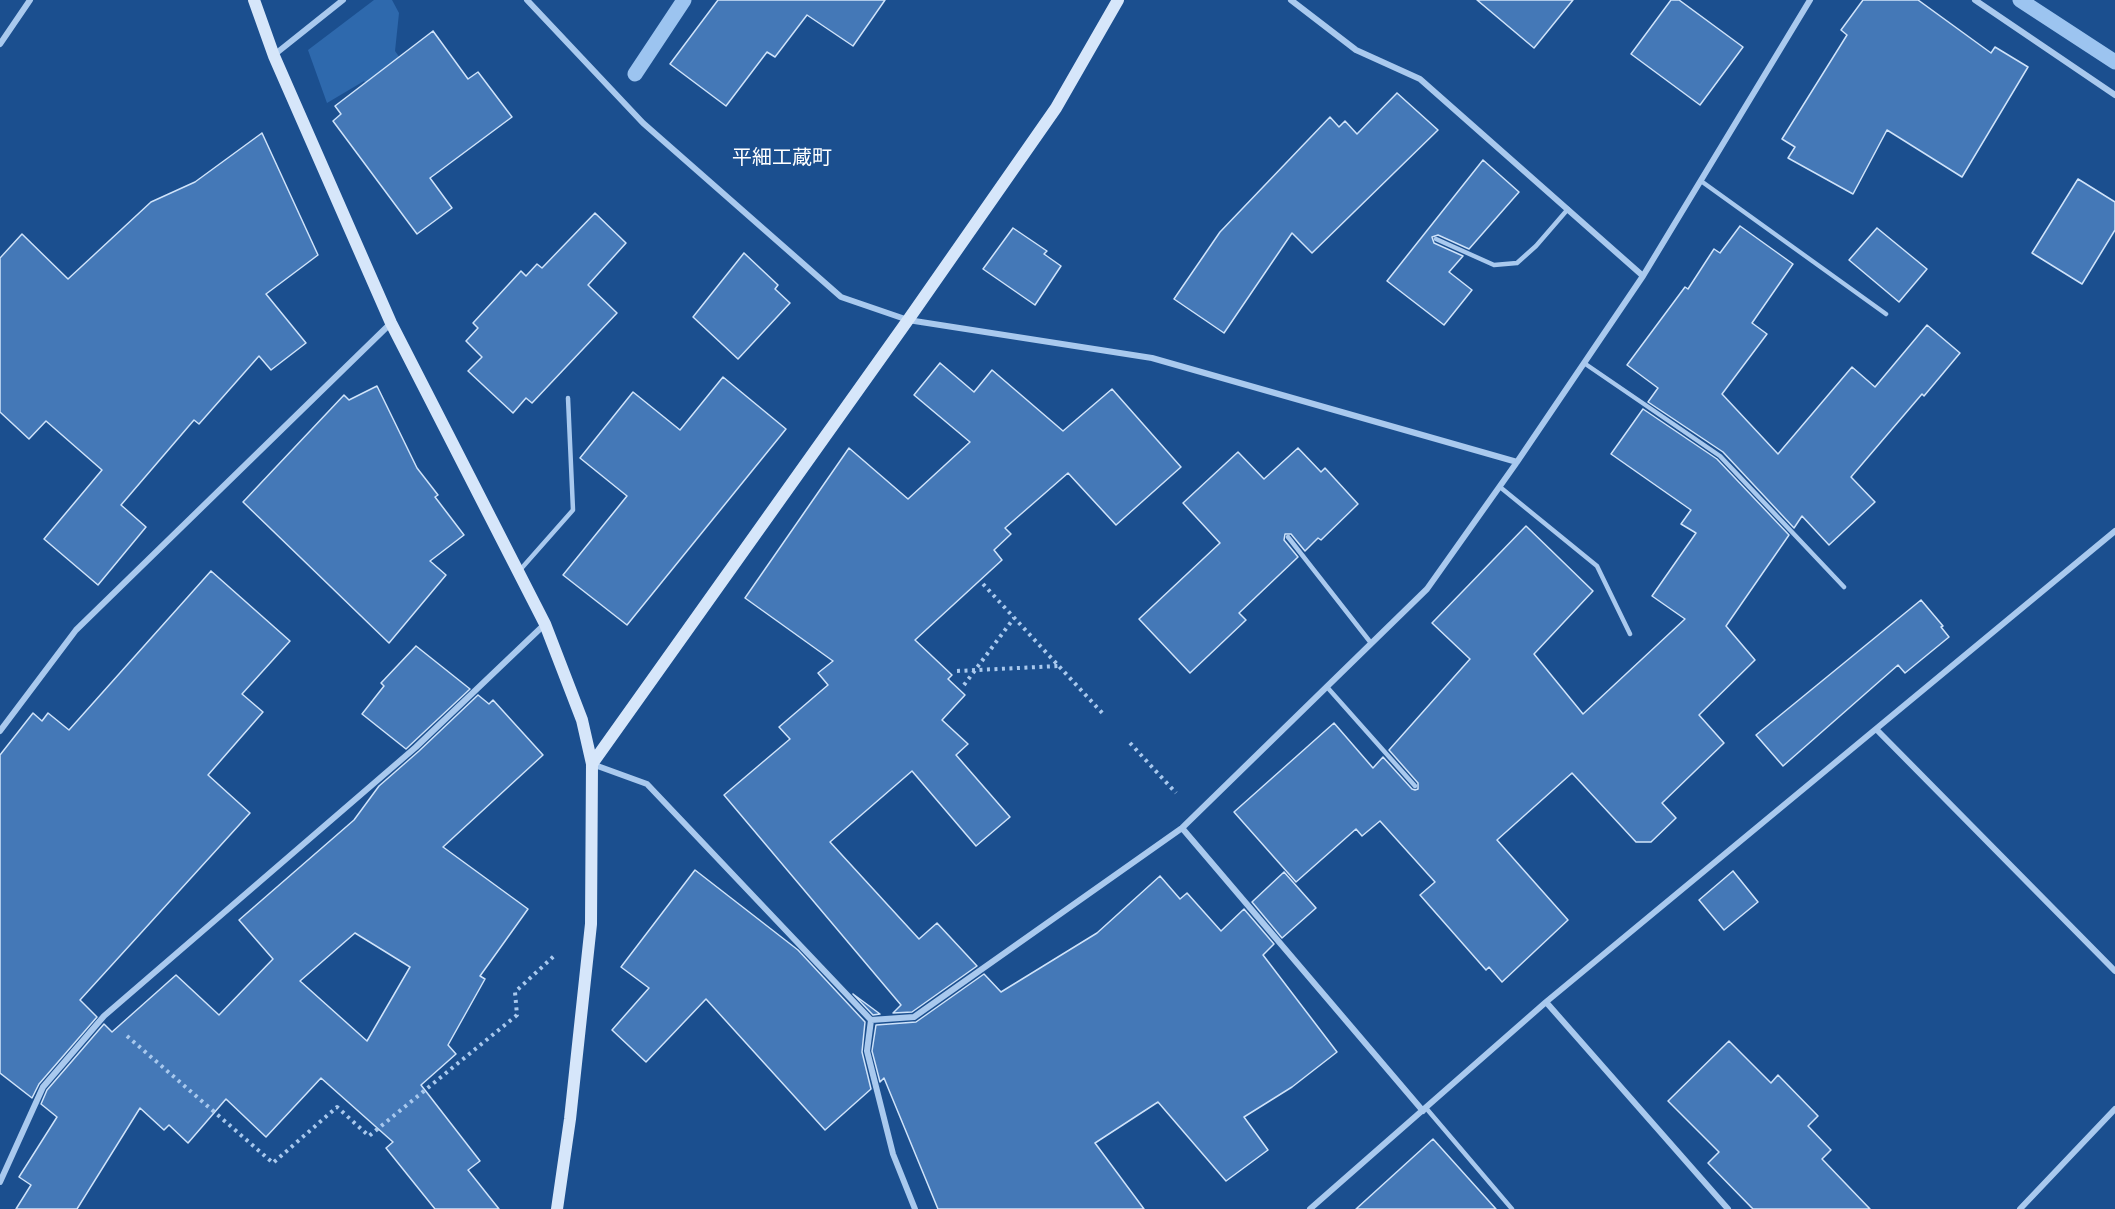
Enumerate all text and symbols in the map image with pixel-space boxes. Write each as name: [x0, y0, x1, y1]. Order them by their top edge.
district label: 平細工蔵町: [732, 148, 832, 172]

